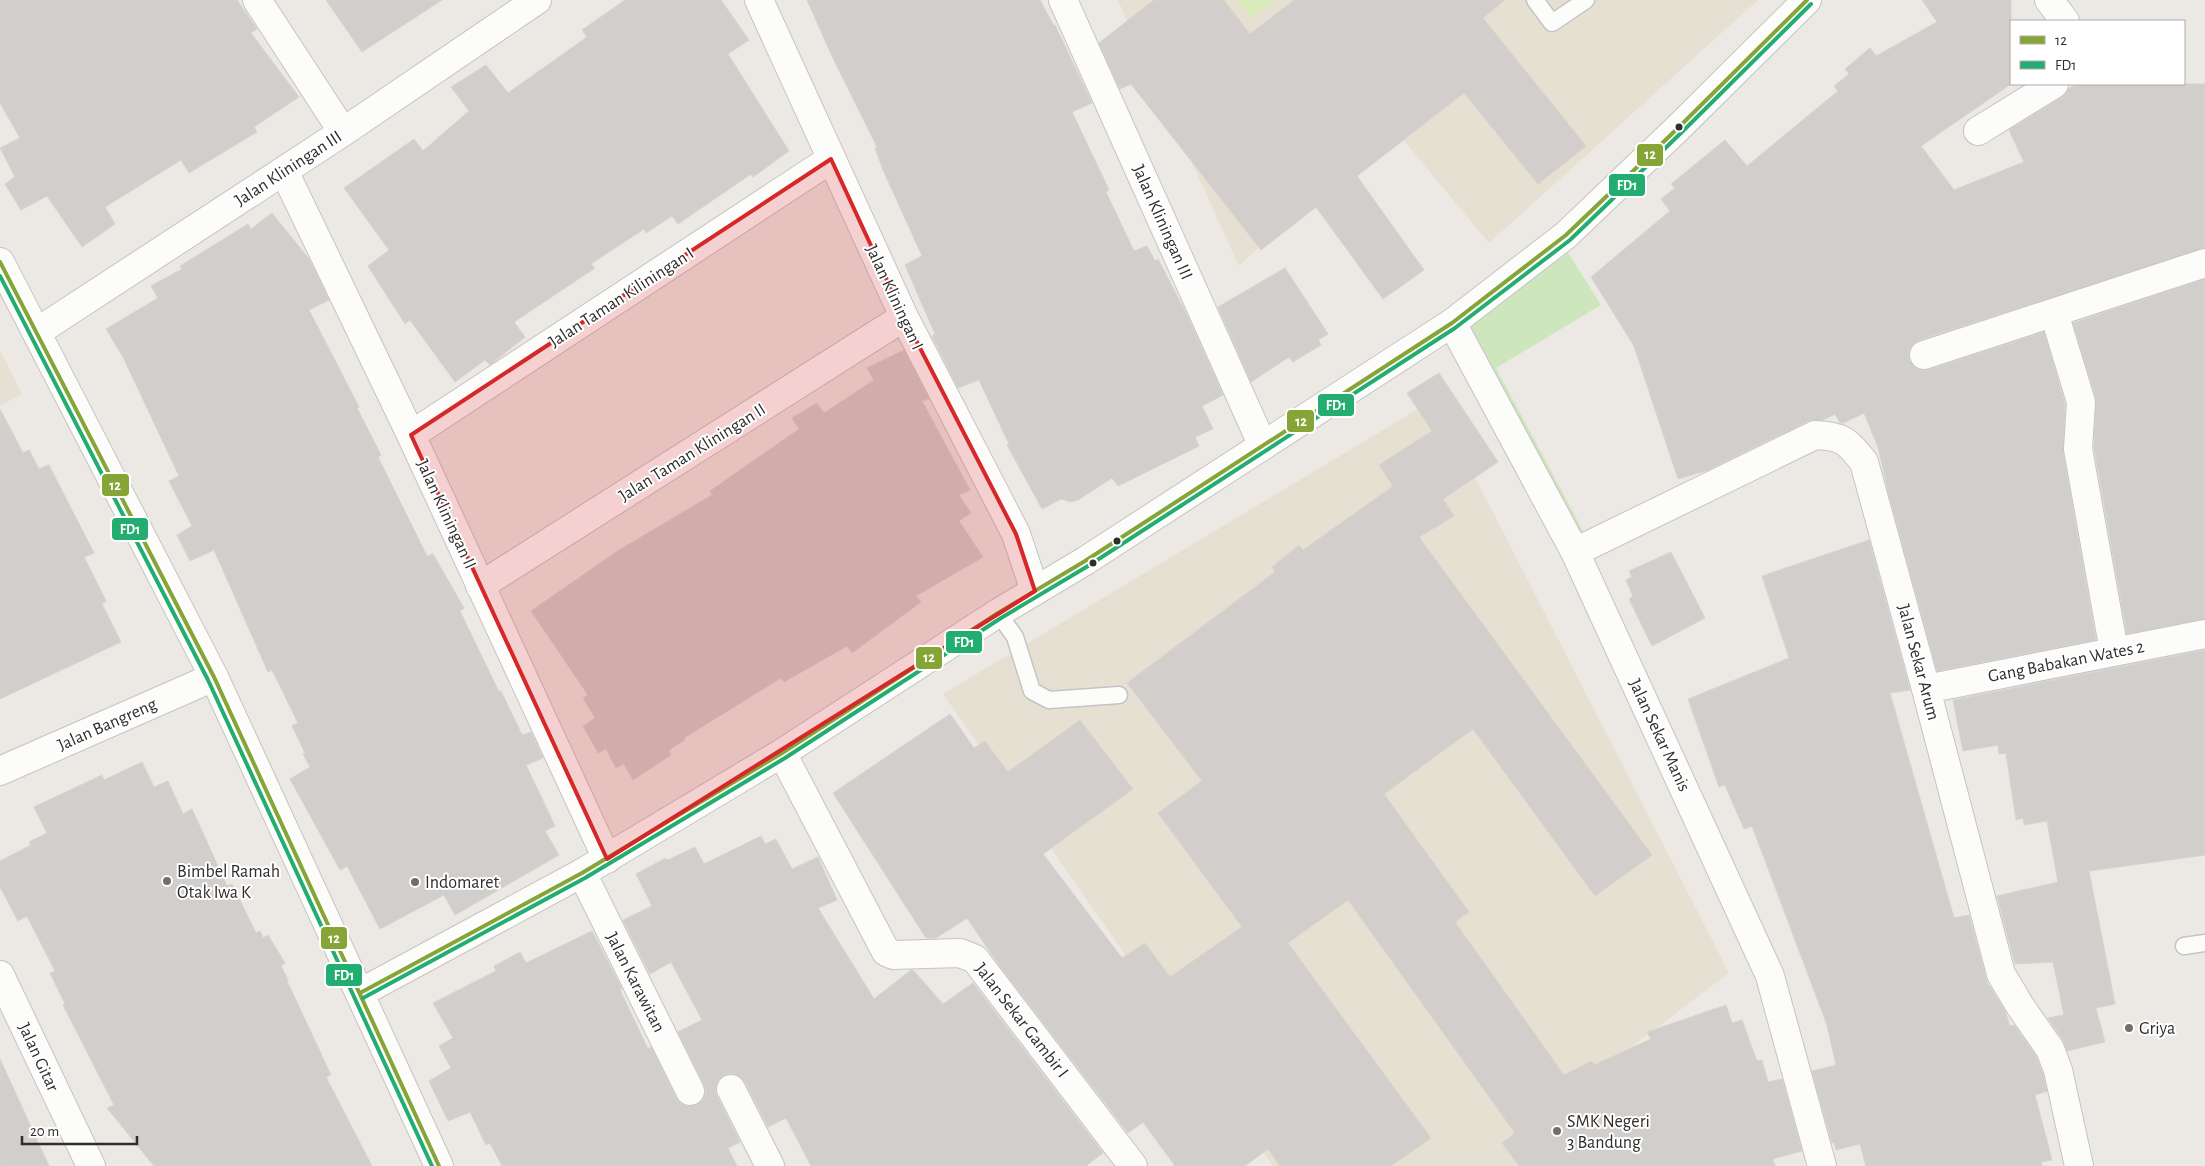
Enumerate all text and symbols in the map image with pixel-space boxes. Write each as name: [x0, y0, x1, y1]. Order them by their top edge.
legend: [2010, 20, 2185, 85]
text: 12: [2055, 33, 2067, 48]
text: FD1: [2055, 58, 2076, 73]
unlabelled marker: [1674, 122, 1684, 132]
street label: Jalan Kliningan III: [232, 128, 345, 210]
line badge: 12: [1636, 143, 1664, 167]
text: 12: [1644, 148, 1656, 162]
street label: Jalan Kliningan III: [1129, 162, 1195, 282]
line badge: FD1: [1608, 173, 1646, 197]
text: FD1: [1617, 179, 1637, 193]
street label: Jalan Kliningan I: [862, 242, 926, 353]
street label: Jalan Taman Kiliningan I: [546, 244, 697, 351]
line badge: FD1: [1317, 393, 1355, 417]
text: FD1: [1326, 399, 1346, 413]
street label: Jalan Taman Kliningan II: [616, 400, 769, 505]
line badge: 12: [1286, 409, 1315, 433]
text: 12: [1295, 415, 1307, 429]
street label: Jalan Kliningan II: [413, 457, 479, 572]
line badge: 12: [101, 473, 130, 497]
text: 12: [109, 479, 121, 493]
line badge: FD1: [111, 517, 149, 541]
text: FD1: [120, 523, 140, 537]
unlabelled marker: [1112, 536, 1122, 546]
unlabelled marker: [1088, 558, 1098, 568]
street label: Jalan Sekar Arum: [1894, 602, 1942, 722]
line badge: FD1: [945, 630, 983, 654]
text: FD1: [954, 636, 974, 650]
street label: Gang Babakan Wates 2: [1987, 638, 2146, 686]
line badge: 12: [915, 646, 943, 670]
text: 12: [923, 651, 935, 665]
street label: Jalan Sekar Manis: [1625, 676, 1693, 795]
street label: Jalan Bangreng: [55, 695, 160, 755]
place label: Bimbel Ramah Otak Iwa K: [177, 863, 280, 902]
place label: Indomaret: [425, 874, 500, 892]
marker: Bimbel Ramah Otak Iwa K: [161, 875, 173, 887]
marker: Indomaret: [409, 876, 421, 888]
line badge: 12: [320, 926, 348, 950]
street label: Jalan Karawitan: [602, 930, 668, 1035]
text: 12: [328, 932, 340, 946]
street label: Jalan Sekar Gambir I: [971, 960, 1071, 1081]
line badge: FD1: [325, 963, 363, 987]
text: FD1: [334, 969, 354, 983]
street label: Jalan Gitar: [14, 1020, 62, 1095]
place label: Griya: [2139, 1020, 2175, 1038]
marker: Griya: [2123, 1022, 2135, 1034]
place label: SMK Negeri 3 Bandung: [1567, 1113, 1650, 1152]
scale bar: [22, 1114, 138, 1146]
text: 20 m: [30, 1124, 59, 1139]
marker: SMK Negeri 3 Bandung: [1551, 1125, 1563, 1137]

